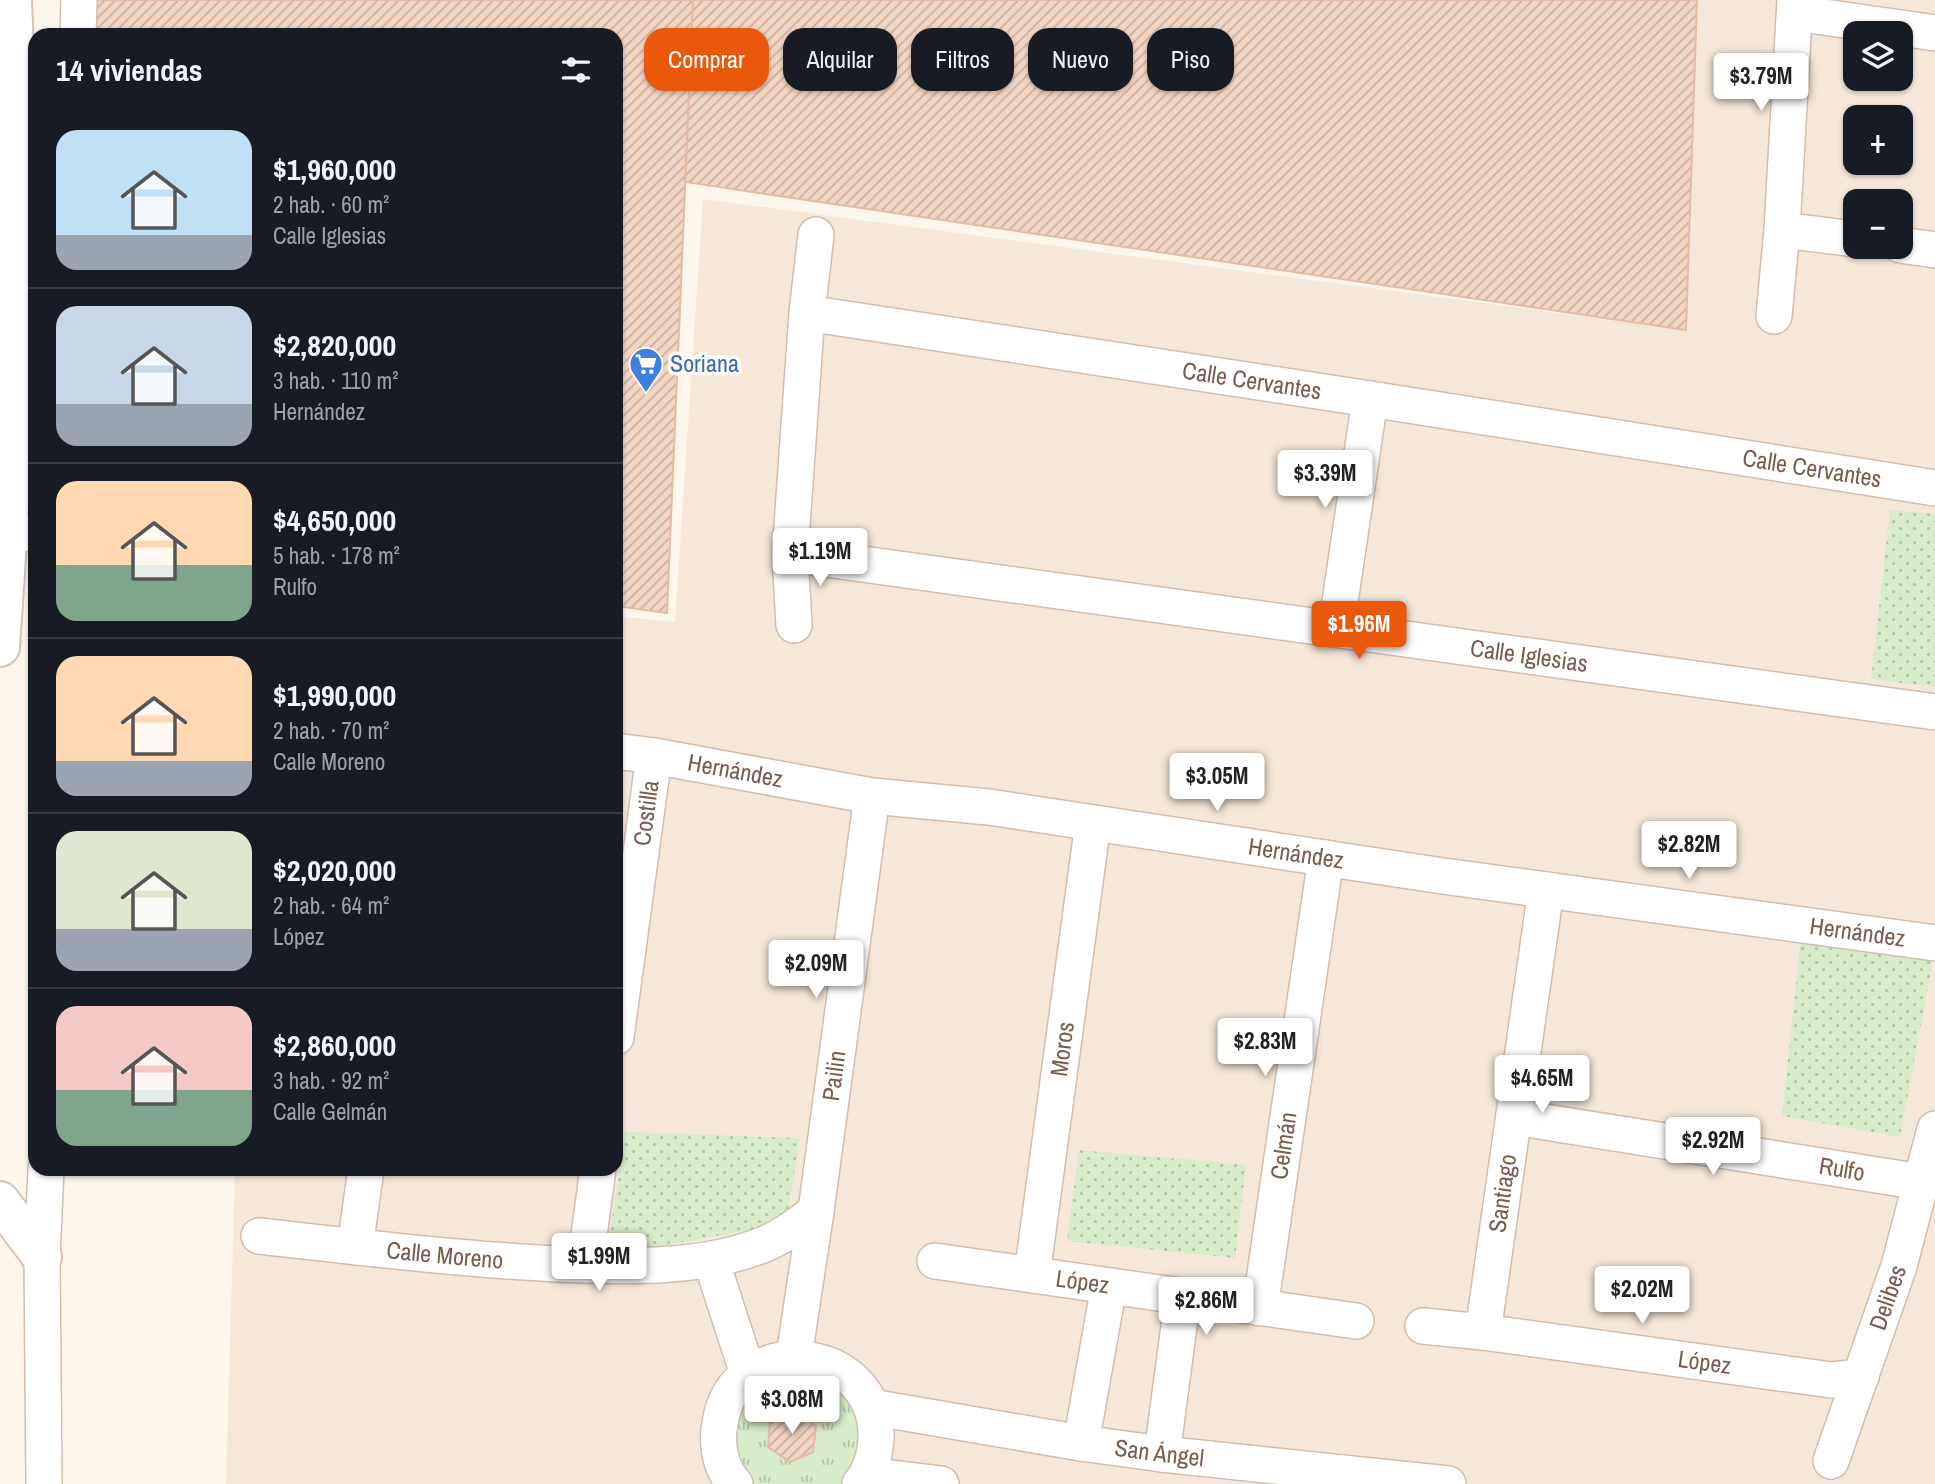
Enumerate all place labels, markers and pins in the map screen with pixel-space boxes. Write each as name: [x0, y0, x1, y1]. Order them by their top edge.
pin: $3.79M: [1704, 54, 1818, 113]
supermarket icon: Soriana: [627, 345, 665, 394]
place label: Soriana: [670, 347, 739, 379]
pin: $3.39M: [1268, 450, 1382, 510]
pin: $1.19M: [763, 528, 877, 588]
pin: $1.96M: [1302, 602, 1416, 661]
pin: $3.05M: [1160, 754, 1274, 813]
pin: $2.82M: [1632, 822, 1746, 881]
pin: $2.09M: [759, 940, 873, 1000]
pin: $2.83M: [1208, 1018, 1322, 1078]
pin: $4.65M: [1485, 1056, 1599, 1115]
pin: $2.92M: [1656, 1118, 1770, 1177]
pin: $1.99M: [542, 1234, 656, 1293]
pin: $2.02M: [1585, 1266, 1699, 1326]
pin: $2.86M: [1149, 1278, 1263, 1337]
pin: $3.08M: [735, 1376, 849, 1436]

